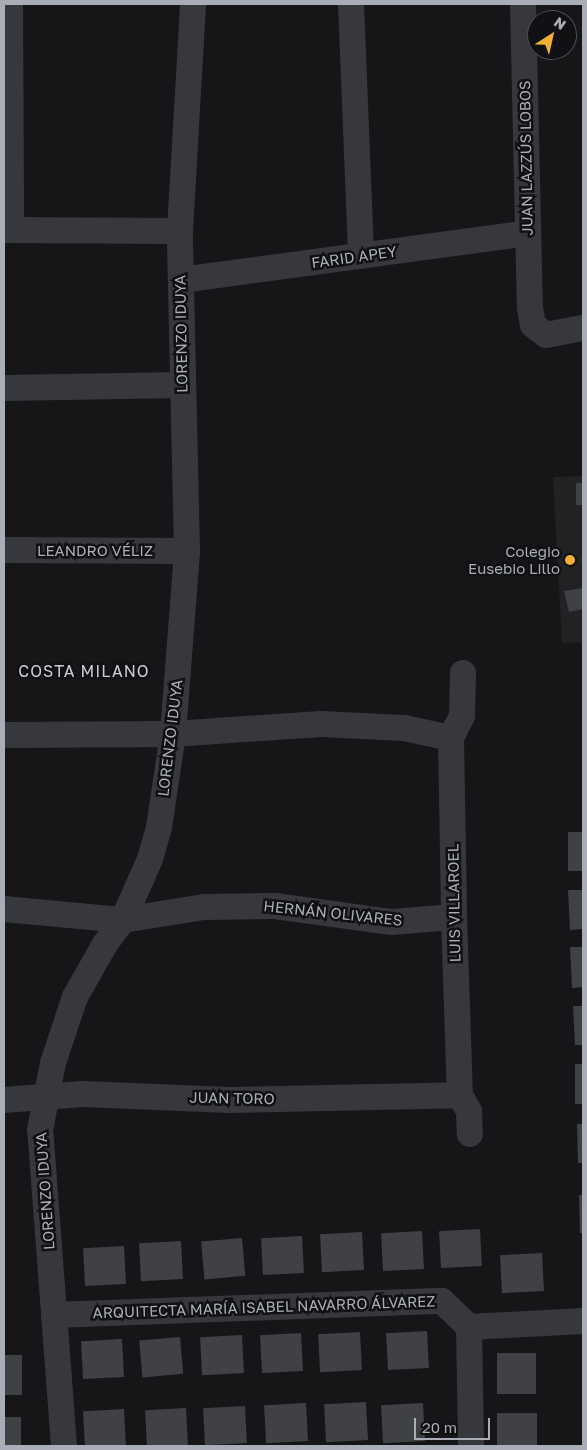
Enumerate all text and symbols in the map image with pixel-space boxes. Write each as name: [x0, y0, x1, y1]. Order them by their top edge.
north arrow: [527, 10, 577, 60]
text: N: [551, 13, 570, 33]
street label: JUAN LAZZÚS LOBOS: [516, 80, 536, 236]
street label: FARID APEY: [310, 242, 398, 272]
street label: LORENZO IDUYA: [171, 275, 191, 393]
street label: LEANDRO VÉLIZ: [37, 542, 153, 560]
place label: Colegio Eusebio Lillo: [468, 542, 560, 577]
marker: Colegio Eusebio Lillo: [564, 554, 576, 566]
district label: COSTA MILANO: [17, 661, 151, 681]
street label: LORENZO IDUYA: [154, 678, 186, 798]
street label: LUIS VILLAROEL: [444, 844, 464, 962]
street label: HERNÁN OLIVARES: [263, 897, 403, 929]
street label: JUAN TORO: [189, 1088, 275, 1108]
street label: LORENZO IDUYA: [32, 1132, 58, 1250]
street label: ARQUITECTA MARÍA ISABEL NAVARRO ÁLVAREZ: [92, 1292, 436, 1322]
scale bar: [417, 1408, 493, 1440]
text: 20 m: [422, 1418, 457, 1436]

